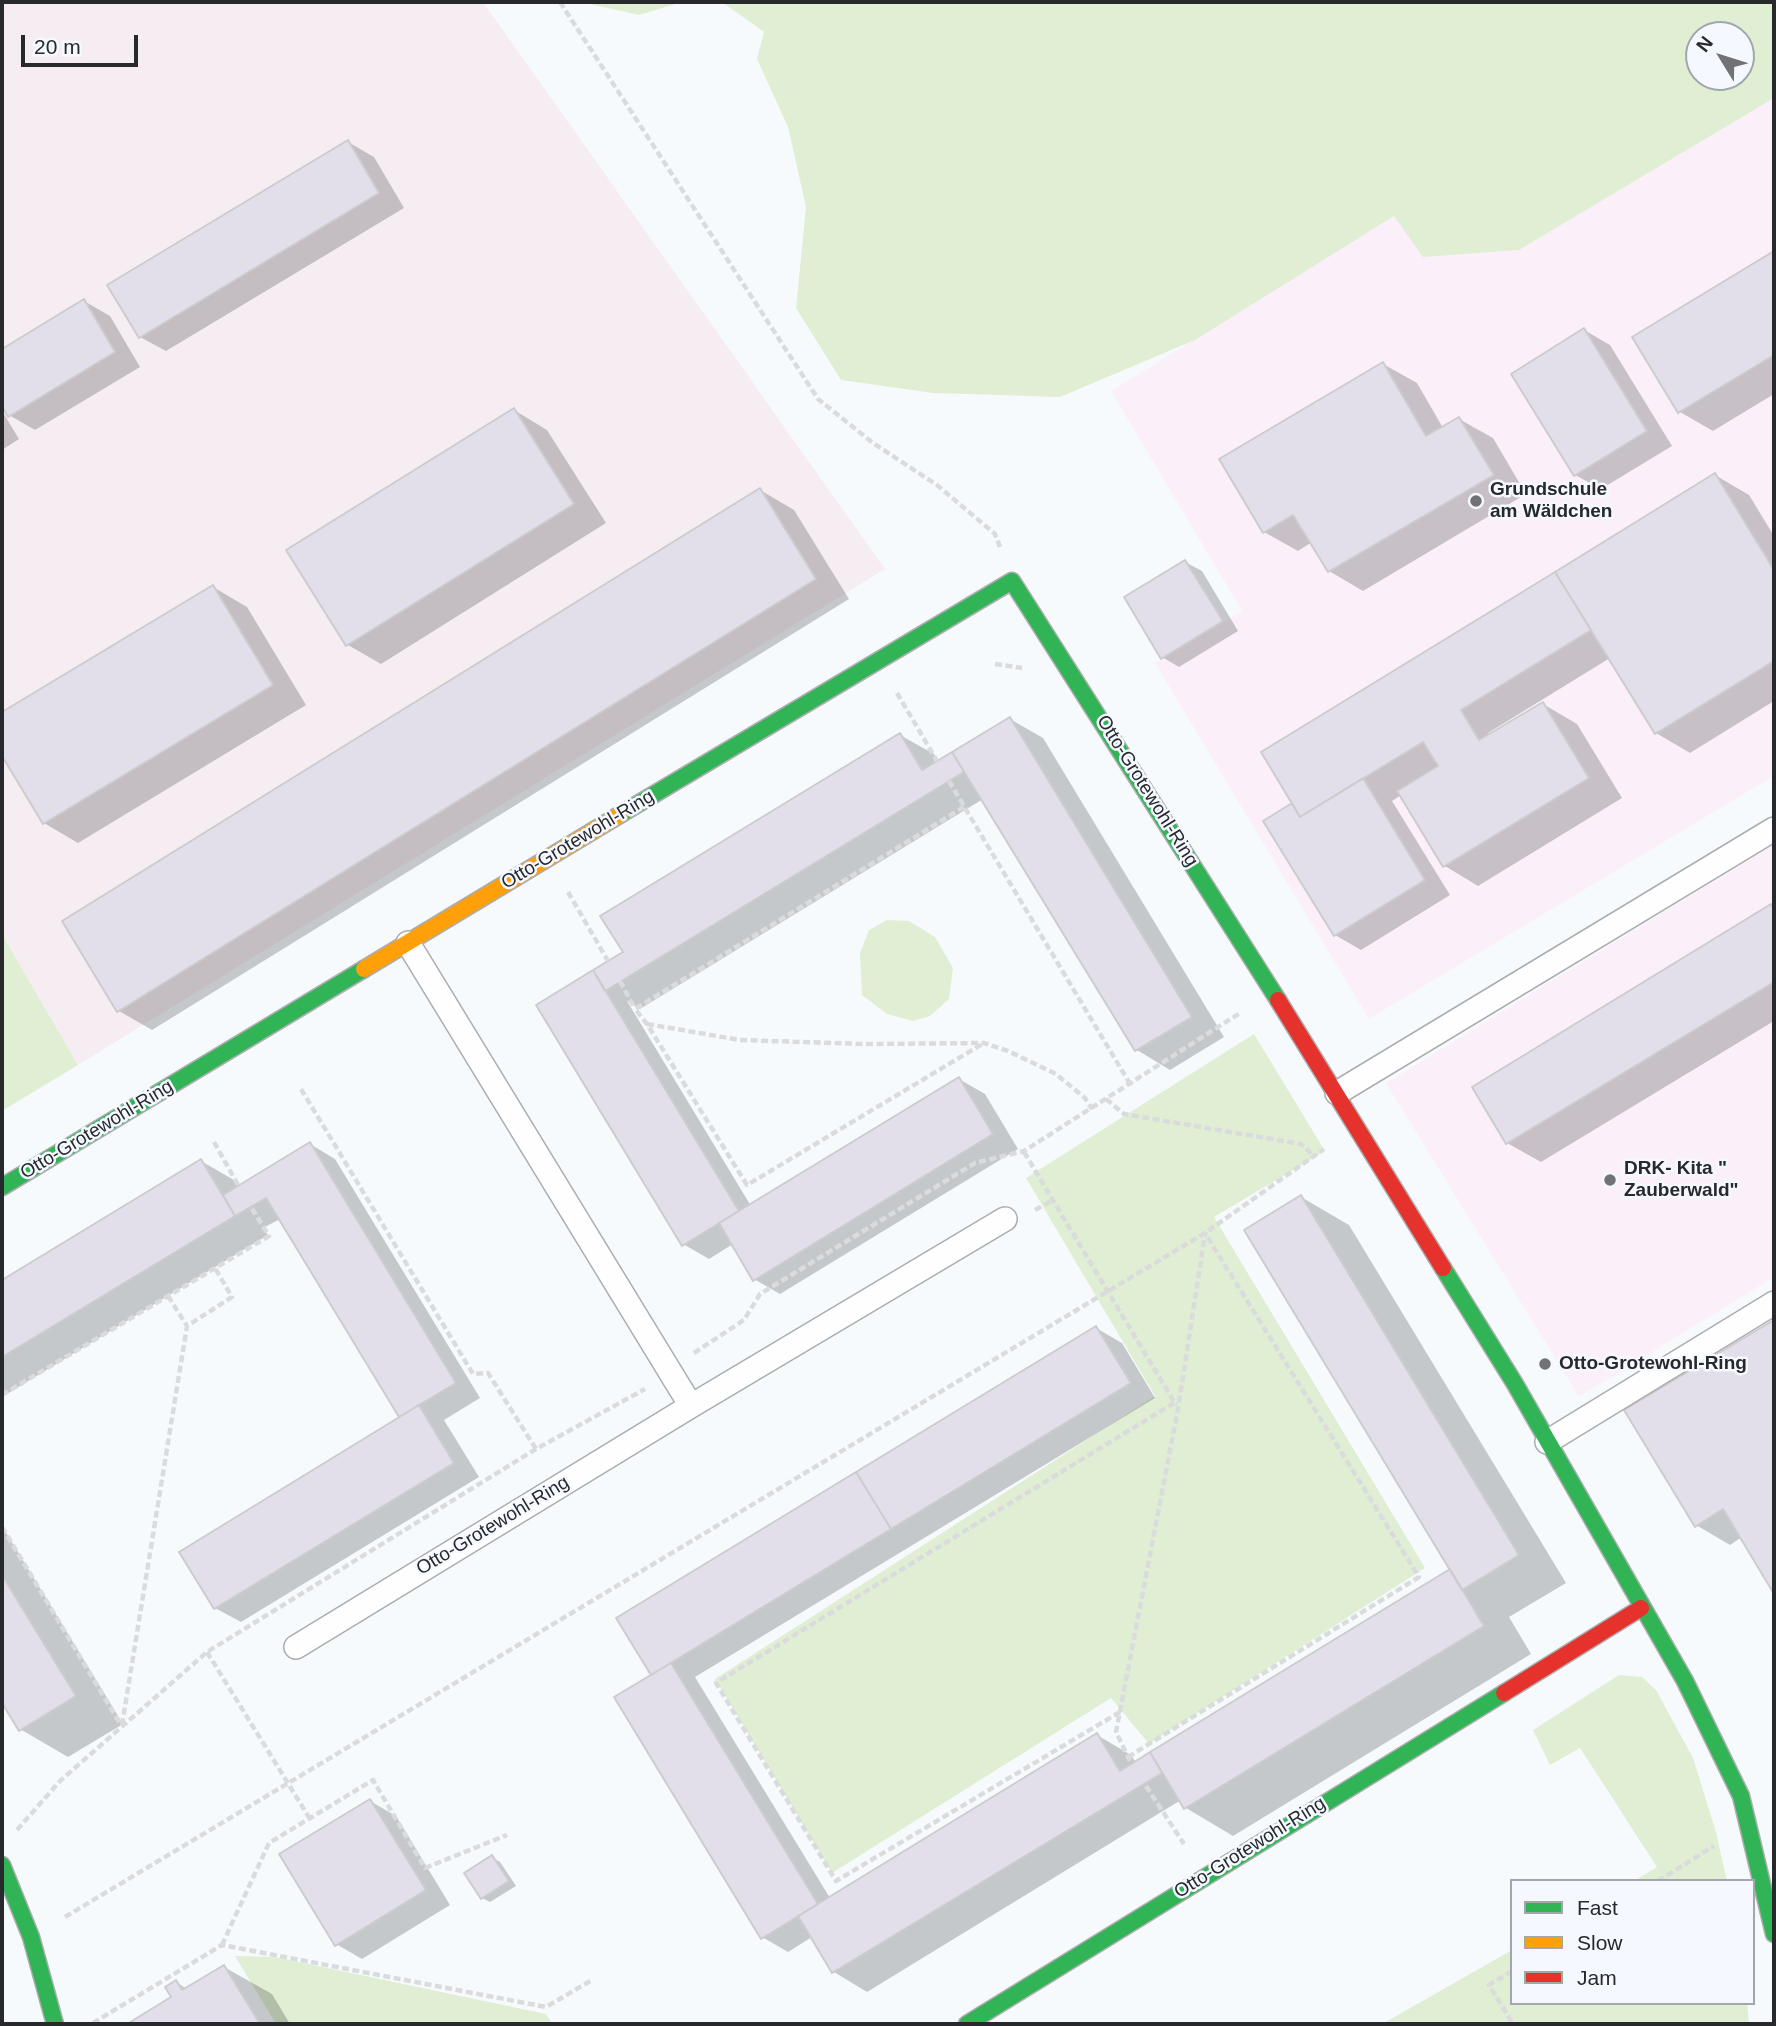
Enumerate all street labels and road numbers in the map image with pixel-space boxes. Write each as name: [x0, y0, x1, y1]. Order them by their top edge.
street label: Otto-Grotewohl-Ring: [1091, 711, 1203, 871]
street label: Otto-Grotewohl-Ring: [497, 785, 659, 895]
street label: Otto-Grotewohl-Ring: [16, 1075, 178, 1185]
street label: Otto-Grotewohl-Ring: [412, 1471, 574, 1581]
street label: Otto-Grotewohl-Ring: [1170, 1792, 1330, 1904]

